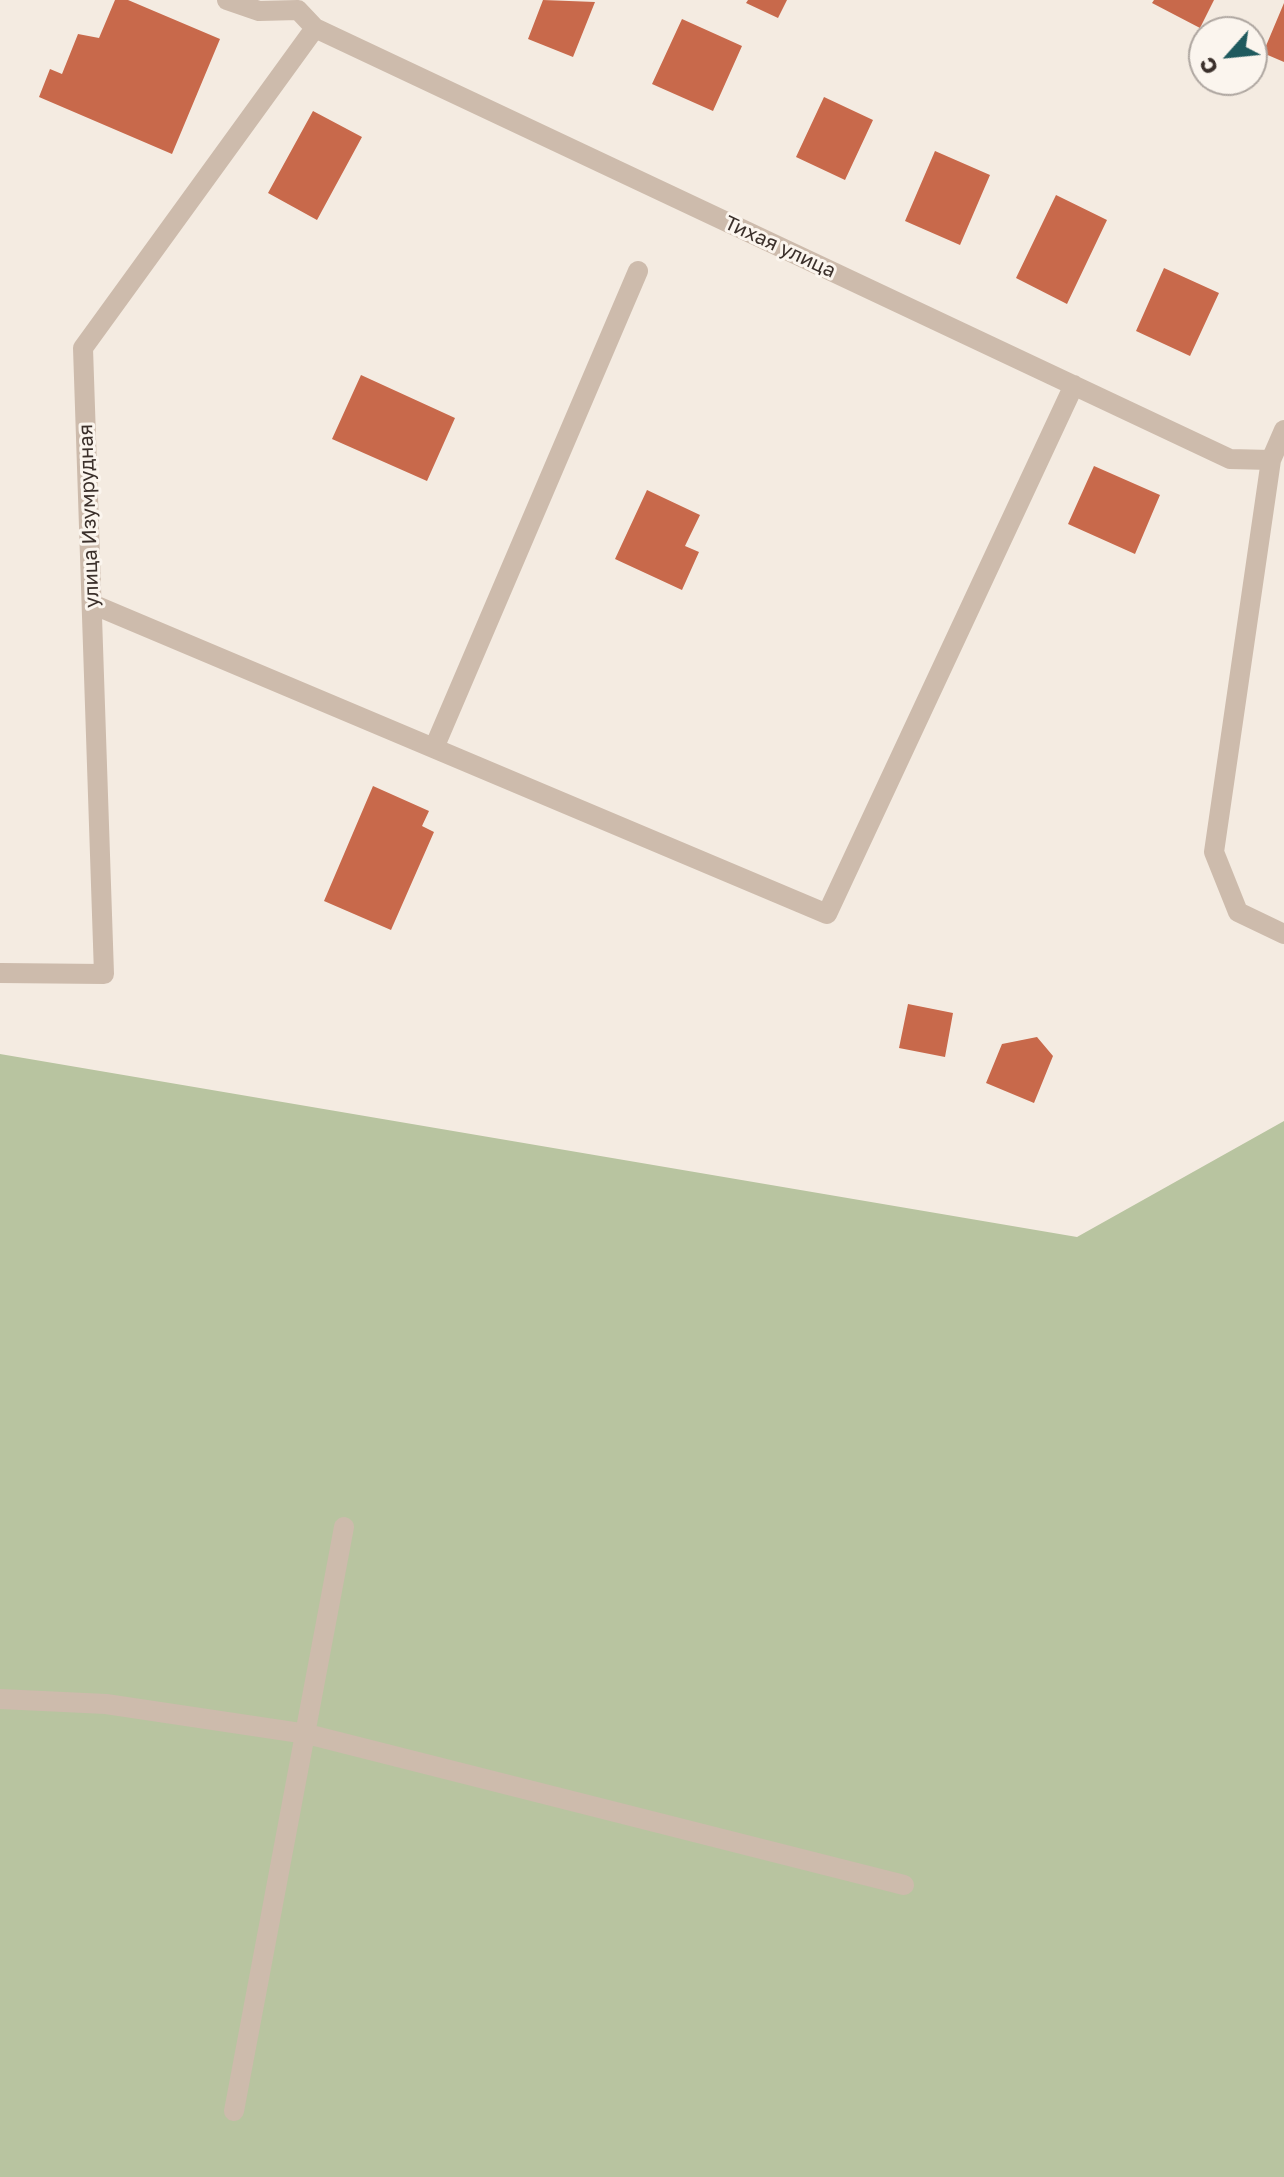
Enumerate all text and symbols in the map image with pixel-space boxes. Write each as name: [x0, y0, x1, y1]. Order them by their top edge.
north arrow: [1188, 16, 1268, 96]
text: С: [1192, 53, 1224, 79]
street label: Тихая улица: [721, 211, 839, 283]
street label: улица Изумрудная: [74, 424, 104, 608]

